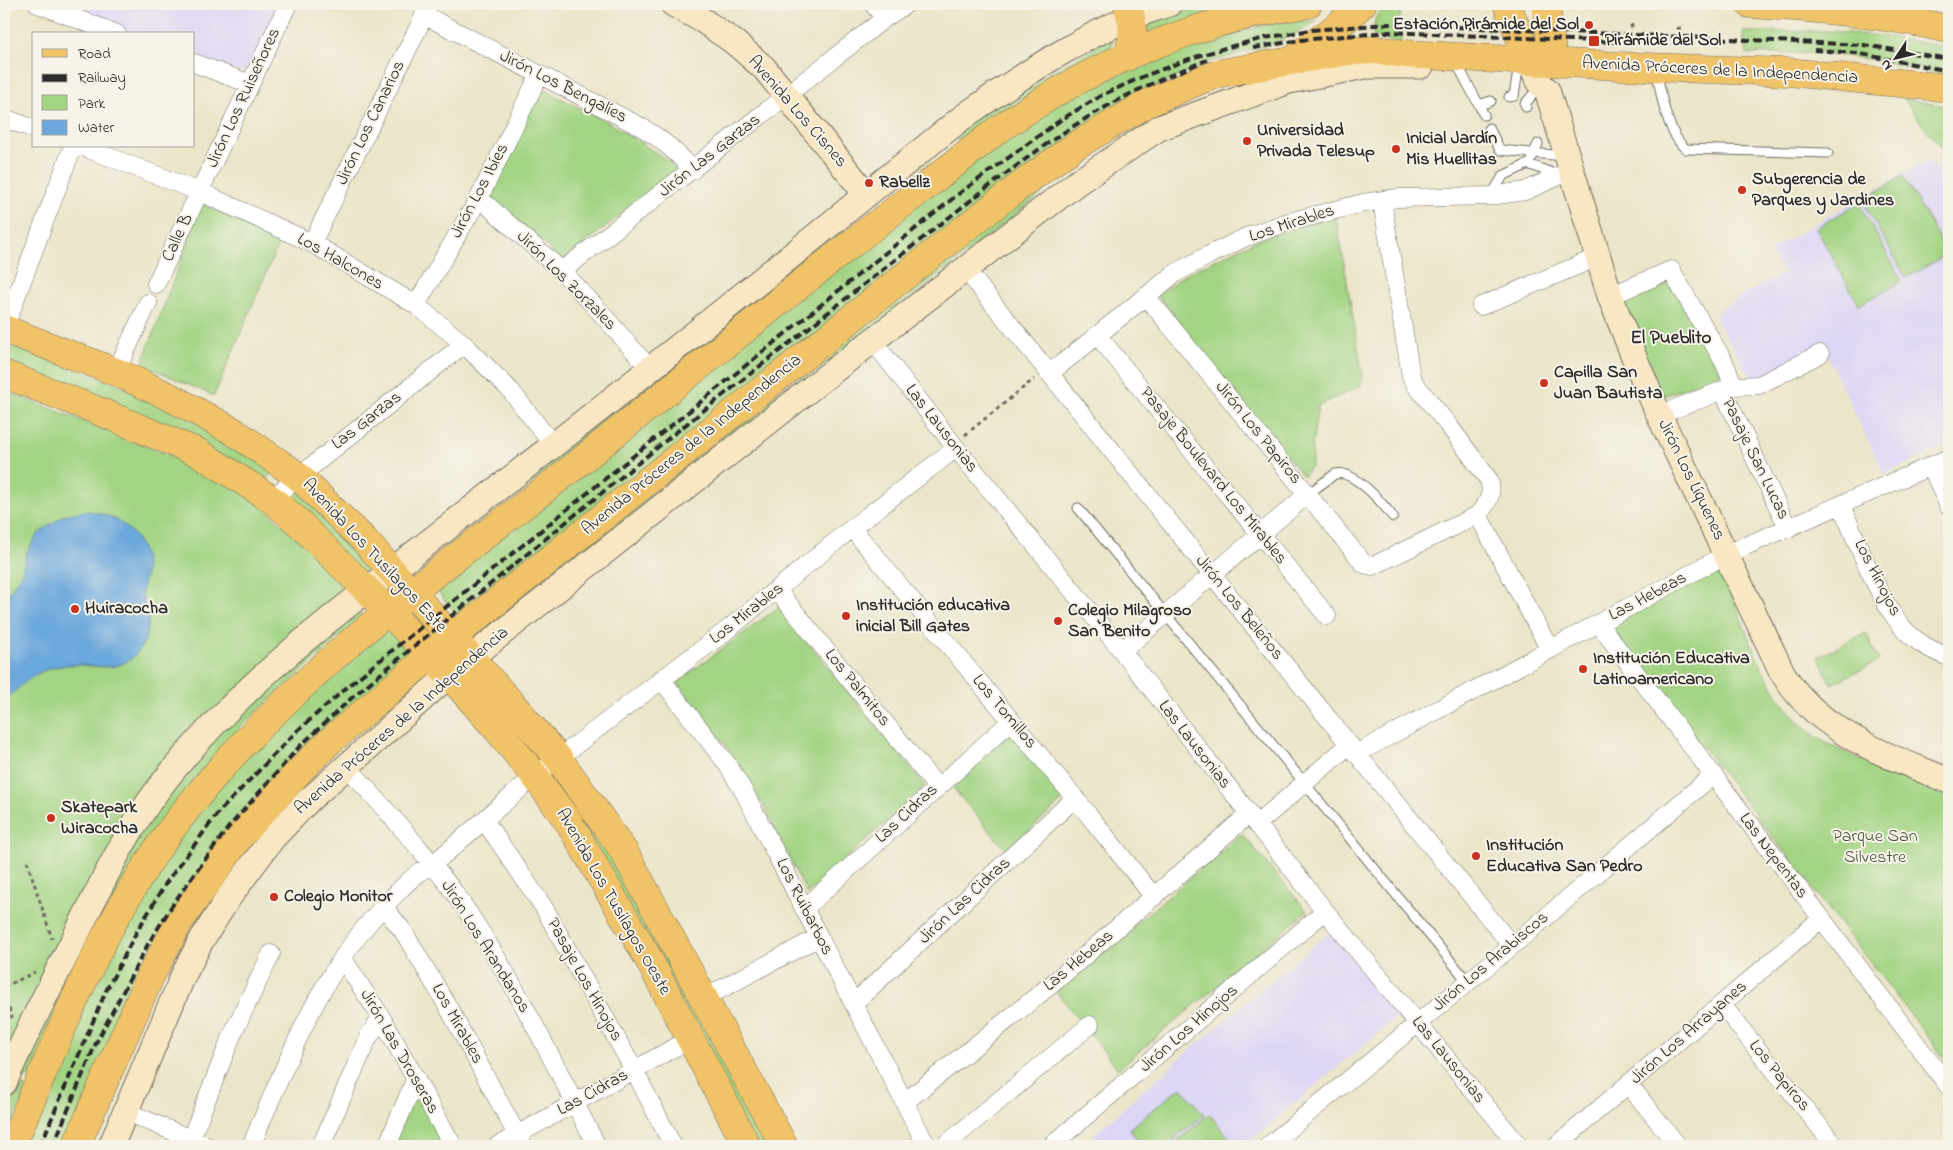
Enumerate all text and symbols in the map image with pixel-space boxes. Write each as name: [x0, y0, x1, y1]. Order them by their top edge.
place label: Estación Pirámide del Sol: [1393, 12, 1579, 38]
marker: Estación Pirámide del Sol: [1583, 19, 1595, 31]
street label: Jirón Los Ruiseñores: [200, 24, 288, 172]
place label: Pirámide del Sol: [1605, 28, 1721, 54]
legend: [32, 32, 195, 148]
north arrow: [1870, 32, 1920, 82]
marker: Pirámide del Sol: [1587, 34, 1601, 48]
text: Road: [78, 43, 111, 65]
street label: Jirón Los Bengalíes: [494, 44, 631, 131]
street label: Avenida Los Cisnes: [741, 50, 853, 174]
street label: Avenida Próceres de la Independencia: [1581, 51, 1859, 91]
text: N: [1875, 55, 1898, 74]
street label: Jirón Los Canarios: [330, 56, 412, 190]
text: Railway: [78, 67, 126, 90]
text: Park: [78, 93, 106, 115]
street label: Jirón Las Garzas: [653, 108, 767, 204]
text: Water: [78, 117, 114, 139]
place label: Universidad Privada Telesup: [1257, 118, 1375, 165]
place label: Inicial Jardín Mis Huellitas: [1406, 126, 1497, 173]
marker: Universidad Privada Telesup: [1241, 135, 1253, 147]
street label: Jirón Los Ibíes: [444, 139, 516, 243]
marker: Inicial Jardín Mis Huellitas: [1390, 143, 1402, 155]
place label: Subgerencia de Parques y Jardines: [1752, 167, 1894, 215]
place label: Rabellz: [879, 170, 930, 196]
marker: Rabellz: [863, 177, 875, 189]
marker: Subgerencia de Parques y Jardines: [1736, 184, 1748, 196]
street label: Los Mirables: [1246, 198, 1338, 250]
street label: Calle B: [156, 210, 200, 266]
street label: Jirón Los Zorzales: [510, 225, 622, 337]
street label: Los Halcones: [292, 227, 388, 297]
district label: El Pueblito: [1631, 325, 1712, 352]
street label: Avenida Próceres de la Independencia: [576, 348, 808, 542]
place label: Capilla San Juan Bautista: [1554, 360, 1663, 407]
street label: Jirón Los Papiros: [1208, 376, 1308, 490]
marker: Capilla San Juan Bautista: [1538, 377, 1550, 389]
street label: Las Lausonias: [898, 379, 984, 479]
street label: Pasaje Boulevard Los Mirables: [1133, 382, 1293, 570]
street label: Las Garzas: [326, 385, 408, 457]
street label: Pasaje San Lucas: [1714, 394, 1796, 524]
street label: Jirón Los Líquenes: [1650, 415, 1732, 545]
street label: Avenida Los Tusilagos Este: [295, 473, 453, 640]
street label: Los Hinojos: [1846, 535, 1908, 621]
street label: Jirón Los Beleños: [1188, 550, 1290, 666]
street label: Las Hebeas: [1604, 566, 1692, 628]
street label: Los Mirables: [704, 577, 790, 651]
place label: Institución educativa inicial Bill Gates: [856, 593, 1010, 640]
place label: Huiracocha: [85, 596, 168, 622]
place label: Colegio Milagroso San Benito: [1068, 598, 1191, 645]
marker: Huiracocha: [69, 603, 81, 615]
marker: Institución educativa inicial Bill Gates: [840, 610, 852, 622]
marker: Colegio Milagroso San Benito: [1052, 615, 1064, 627]
street label: Avenida Próceres de la Independencia: [289, 620, 515, 822]
street label: Los Palmitos: [817, 643, 897, 733]
place label: Institución Educativa Latinoamericano: [1593, 646, 1750, 693]
marker: Institución Educativa Latinoamericano: [1577, 663, 1589, 675]
street label: Los Tomillos: [965, 669, 1043, 755]
street label: Las Lausonias: [1151, 695, 1237, 795]
street label: Las Cidras: [870, 778, 944, 850]
place label: Skatepark Wiracocha: [61, 795, 138, 842]
street label: Avenida Los Tusilagos Oeste: [548, 804, 678, 1001]
street label: Las Nepentas: [1732, 807, 1814, 905]
marker: Skatepark Wiracocha: [45, 812, 57, 824]
park label: Parque San Silvestre: [1832, 824, 1918, 871]
place label: Institución Educativa San Pedro: [1486, 833, 1643, 880]
marker: Institución Educativa San Pedro: [1470, 850, 1482, 862]
street label: Jirón Las Cidras: [913, 851, 1017, 951]
street label: Los Ruibarbos: [768, 854, 840, 960]
street label: Jirón Los Arandanos: [434, 875, 536, 1019]
place label: Colegio Monitor: [284, 884, 393, 911]
marker: Colegio Monitor: [268, 891, 280, 903]
street label: Jirón Los Arabiscos: [1427, 905, 1555, 1019]
street label: Pasaje Los Hinojos: [539, 914, 629, 1046]
street label: Las Hebeas: [1038, 924, 1120, 998]
street label: Jirón Los Arrayanes: [1625, 975, 1753, 1091]
street label: Los Mirables: [424, 979, 490, 1069]
street label: Jirón Los Hinojos: [1134, 979, 1244, 1079]
street label: Jirón Las Droseras: [353, 985, 445, 1119]
street label: Las Lausonias: [1404, 1011, 1492, 1109]
street label: Los Papiros: [1742, 1034, 1816, 1118]
street label: Las Cidras: [553, 1063, 633, 1123]

